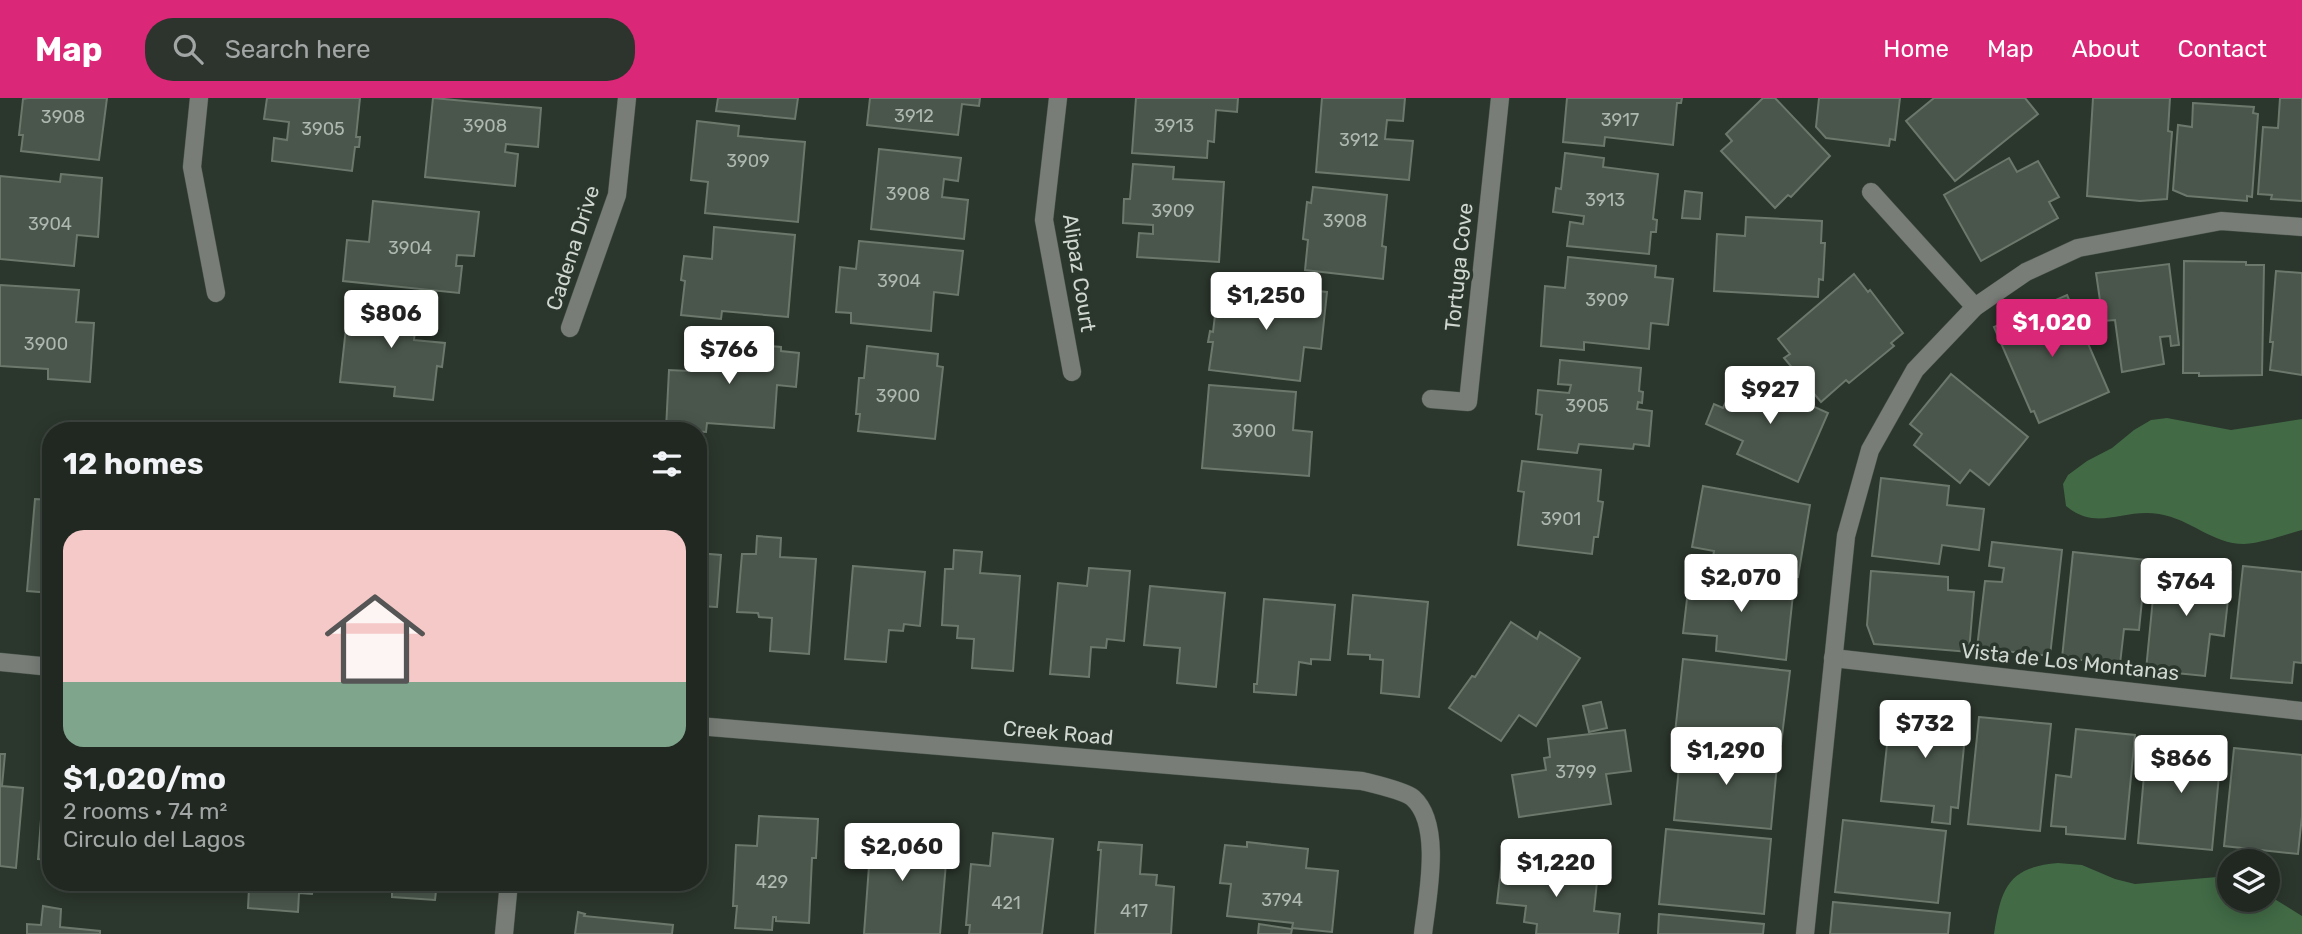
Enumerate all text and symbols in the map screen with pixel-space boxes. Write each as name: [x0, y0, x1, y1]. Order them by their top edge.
search box: [145, 18, 635, 81]
text: Map: [35, 30, 103, 69]
icon: search: [169, 30, 207, 68]
text: Search here: [225, 34, 370, 65]
text: Home: [1883, 35, 1949, 63]
text: Map: [1987, 35, 2034, 63]
text: About: [2072, 35, 2140, 63]
text: Contact: [2178, 35, 2267, 63]
house number: 3912: [894, 105, 934, 127]
house number: 3908: [41, 106, 85, 128]
house number: 3917: [1601, 109, 1639, 131]
house number: 3908: [463, 115, 507, 137]
house number: 3913: [1154, 115, 1194, 137]
house number: 3905: [301, 118, 345, 140]
house number: 3912: [1339, 129, 1379, 151]
house number: 3909: [726, 150, 770, 172]
street label: Cadena Drive: [541, 182, 604, 313]
house number: 3908: [886, 183, 930, 205]
house number: 3913: [1585, 189, 1625, 211]
house number: 3909: [1151, 200, 1195, 222]
street label: Tortuga Cove: [1439, 202, 1478, 332]
house number: 3908: [1323, 210, 1367, 232]
street label: Alipaz Court: [1058, 212, 1101, 334]
house number: 3904: [28, 213, 72, 235]
house number: 3904: [388, 237, 432, 259]
house number: 3904: [877, 270, 921, 292]
pin: $1,250: [1209, 272, 1323, 332]
text: $1,250: [1227, 281, 1305, 309]
house number: 3909: [1585, 289, 1629, 311]
pin: $806: [350, 290, 432, 350]
text: $806: [360, 299, 422, 327]
pin: $1,020: [1995, 300, 2109, 359]
text: $1,020: [2012, 308, 2092, 336]
pin: $766: [688, 327, 770, 386]
house number: 3900: [24, 333, 68, 355]
text: $766: [700, 335, 758, 363]
pin: $927: [1729, 366, 1811, 426]
text: $927: [1741, 375, 1799, 403]
house number: 3900: [876, 385, 920, 407]
house number: 3905: [1565, 395, 1609, 417]
house number: 3900: [1232, 420, 1276, 442]
icon: filters: [648, 445, 686, 483]
text: 12 homes: [63, 446, 204, 482]
house number: 3901: [1541, 508, 1581, 530]
pin: $2,070: [1684, 554, 1798, 614]
pin: $764: [2145, 559, 2227, 618]
text: $2,070: [1700, 563, 1782, 591]
text: $764: [2157, 567, 2215, 595]
icon: home: [312, 576, 438, 702]
street label: Vista de Los Montanas: [1960, 638, 2180, 685]
pin: $732: [1884, 700, 1966, 760]
text: $732: [1896, 709, 1954, 737]
street label: Creek Road: [1002, 715, 1114, 750]
pin: $1,290: [1669, 728, 1783, 787]
text: $1,290: [1687, 736, 1765, 764]
pin: $866: [2140, 736, 2222, 795]
text: $866: [2151, 744, 2211, 772]
text: $1,020/mo: [63, 761, 226, 797]
house number: 3799: [1555, 761, 1597, 783]
text: 2 rooms · 74 m²: [63, 797, 227, 825]
pin: $2,060: [845, 824, 959, 883]
text: Circulo del Lagos: [63, 825, 245, 853]
text: $2,060: [861, 832, 943, 860]
pin: $1,220: [1499, 840, 1613, 899]
text: $1,220: [1517, 848, 1595, 876]
map controls: [2217, 849, 2280, 912]
button: layers: [2217, 849, 2280, 912]
house number: 429: [756, 871, 788, 893]
house number: 3794: [1261, 889, 1303, 911]
house number: 421: [991, 892, 1021, 914]
house number: 417: [1120, 900, 1148, 922]

